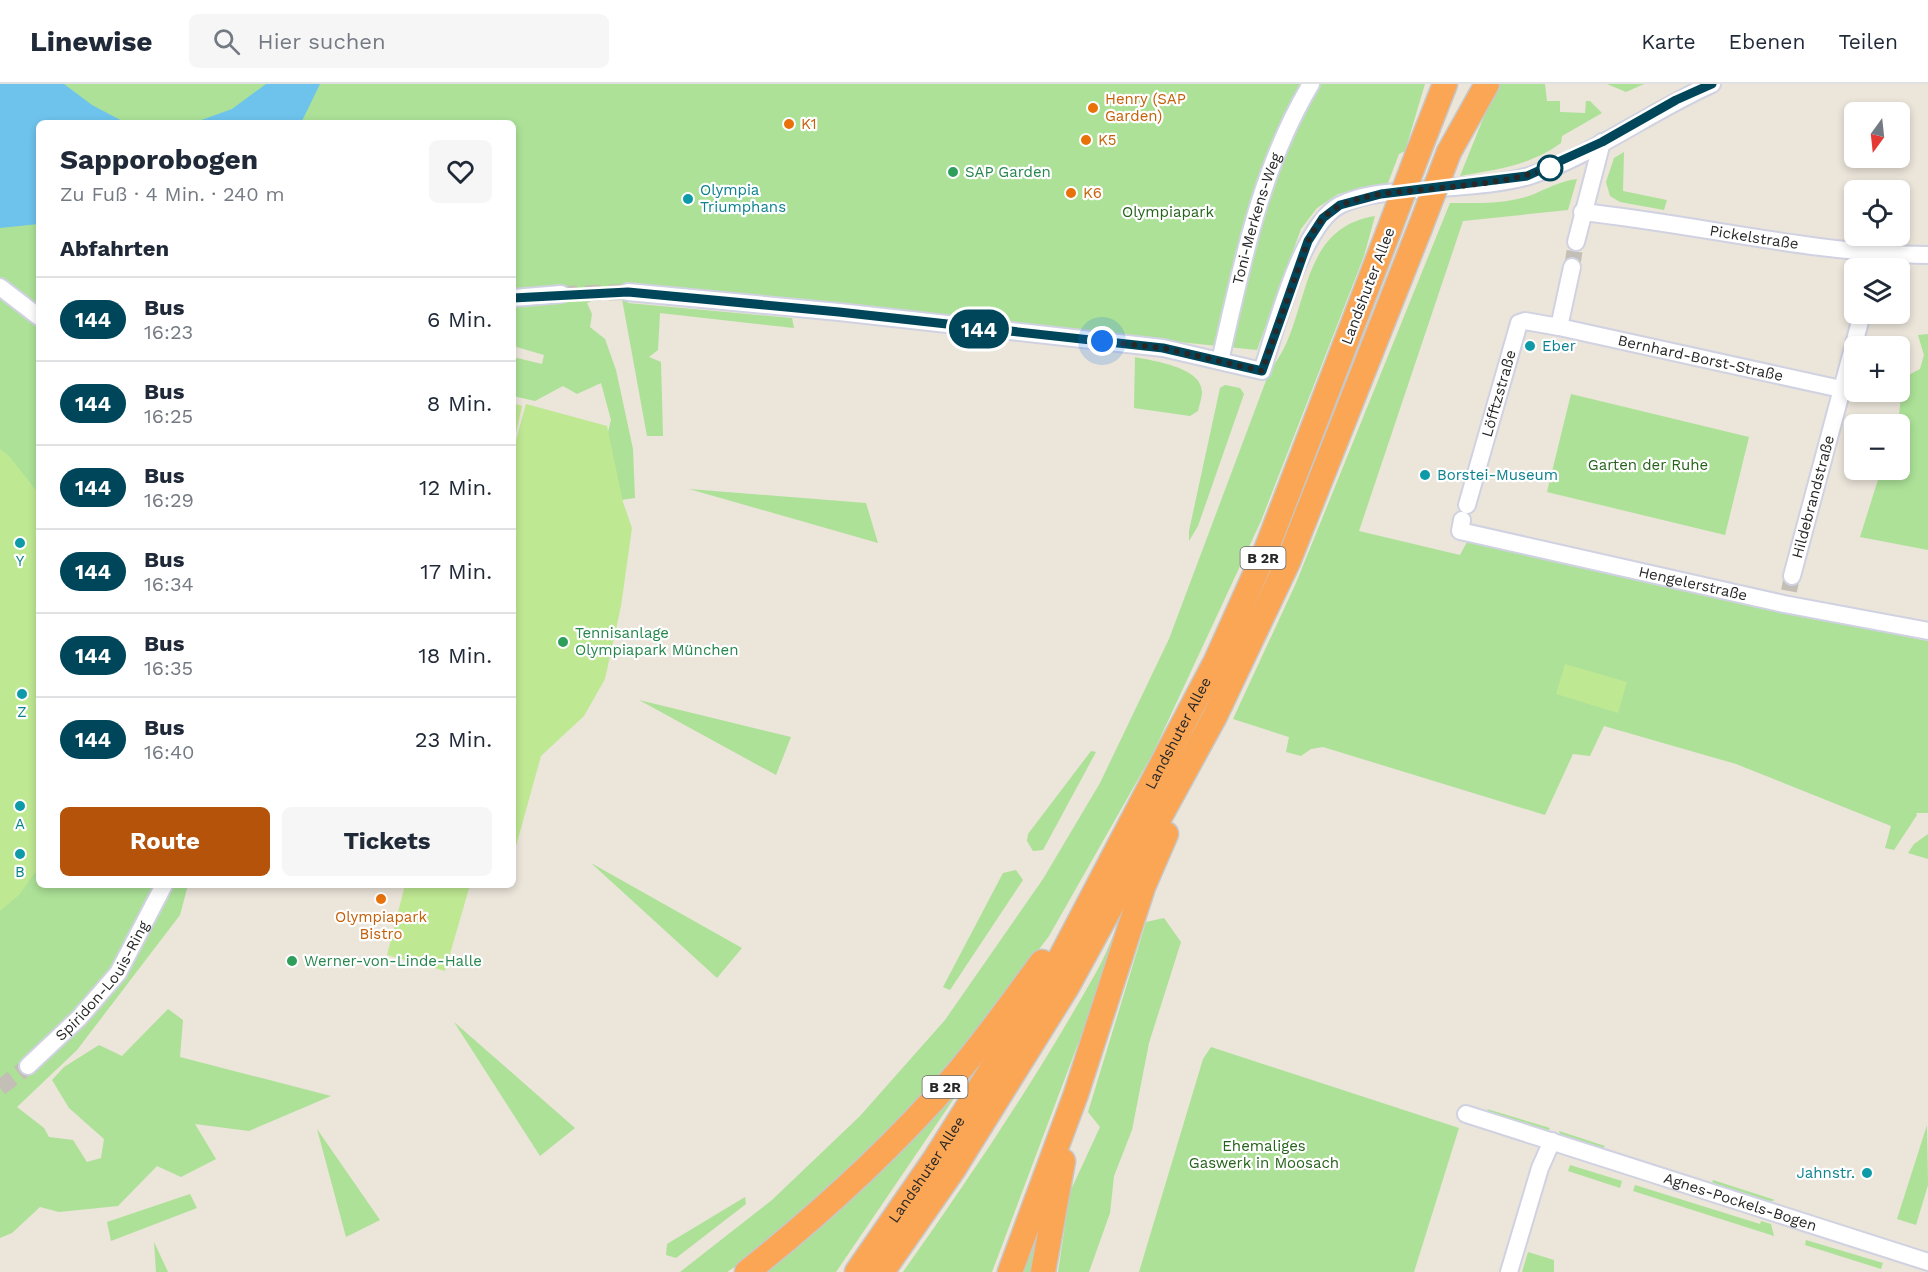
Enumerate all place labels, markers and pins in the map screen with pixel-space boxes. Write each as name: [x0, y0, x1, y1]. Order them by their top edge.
place label: Henry (SAP Garden): [1105, 90, 1186, 125]
marker: Henry (SAP Garden): [1086, 101, 1100, 115]
place label: K1: [801, 115, 817, 133]
marker: K1: [782, 117, 796, 131]
place label: K5: [1098, 131, 1117, 149]
marker: K5: [1079, 133, 1093, 147]
unlabelled marker: [1537, 155, 1563, 181]
place label: SAP Garden: [965, 163, 1051, 181]
marker: SAP Garden: [946, 165, 960, 179]
place label: Olympia Triumphans: [700, 181, 786, 216]
place label: K6: [1083, 184, 1102, 202]
marker: K6: [1064, 186, 1078, 200]
marker: Olympia Triumphans: [681, 192, 695, 206]
place label: Eber: [1542, 337, 1576, 355]
marker: Eber: [1523, 339, 1537, 353]
place label: Borstei-Museum: [1437, 466, 1558, 484]
marker: Borstei-Museum: [1418, 468, 1432, 482]
marker: Y: [13, 536, 27, 550]
place label: Y: [16, 552, 25, 570]
place label: Tennisanlage Olympiapark München: [575, 624, 739, 659]
marker: Tennisanlage Olympiapark München: [556, 635, 570, 649]
marker: Z: [15, 687, 29, 701]
place label: Z: [17, 703, 27, 721]
marker: A: [13, 799, 27, 813]
place label: A: [15, 815, 25, 833]
marker: B: [13, 847, 27, 861]
place label: B: [15, 863, 25, 881]
marker: Olympiapark Bistro: [374, 892, 388, 906]
place label: Olympiapark Bistro: [335, 908, 427, 943]
place label: Werner-von-Linde-Halle: [304, 952, 482, 970]
marker: Werner-von-Linde-Halle: [285, 954, 299, 968]
place label: Jahnstr.: [1797, 1164, 1855, 1182]
marker: Jahnstr.: [1860, 1166, 1874, 1180]

